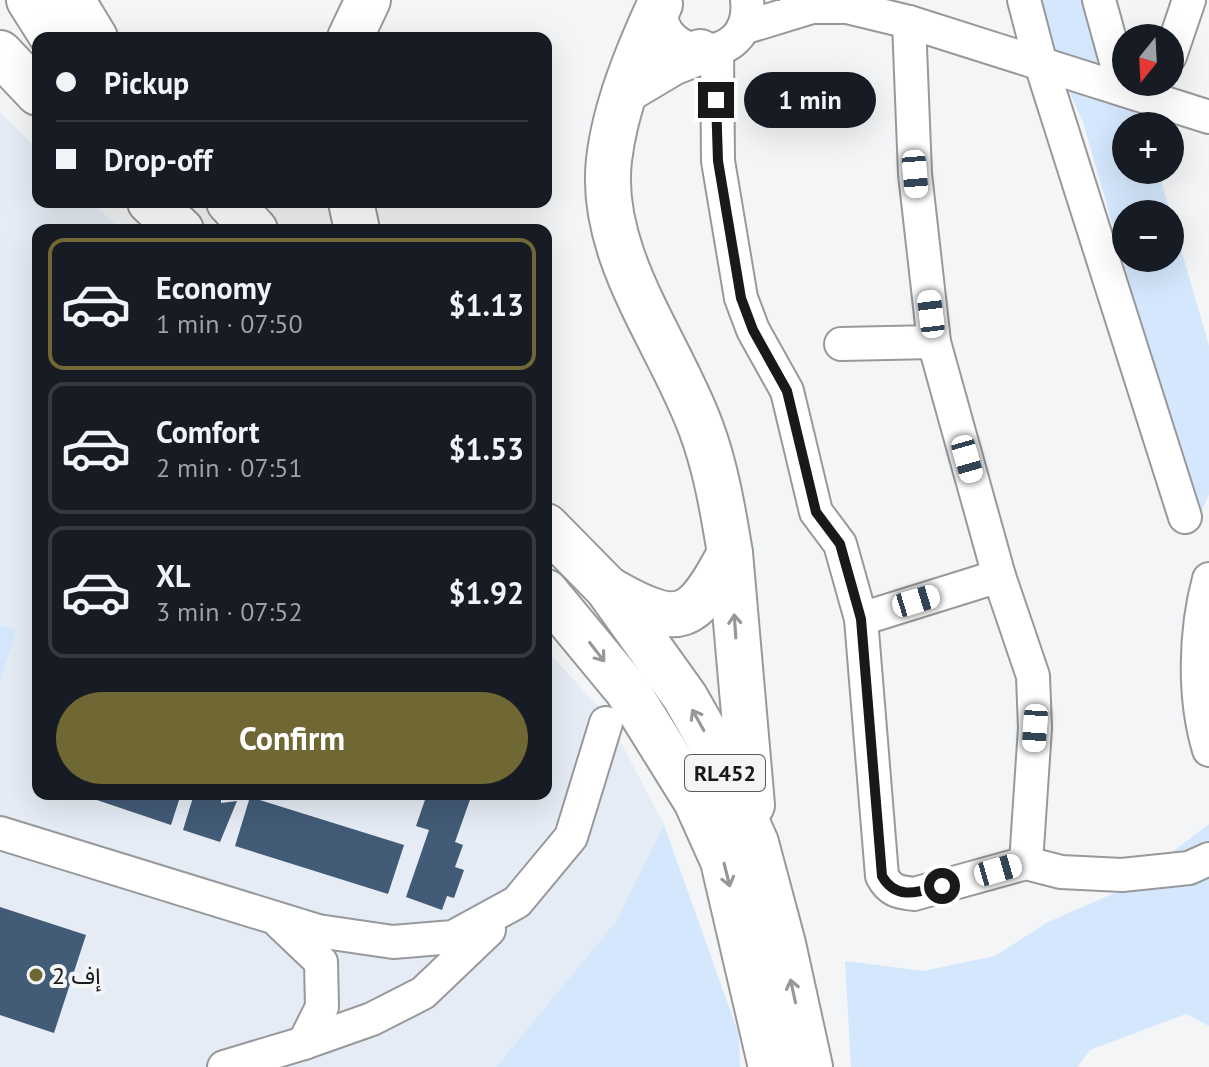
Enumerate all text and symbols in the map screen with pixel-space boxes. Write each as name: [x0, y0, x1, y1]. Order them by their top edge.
north arrow: [1112, 24, 1184, 96]
map controls: [1112, 24, 1184, 272]
text: Pickup: [104, 63, 189, 102]
callout: 1 min: [744, 72, 876, 128]
route end: [698, 82, 734, 118]
text: 1 min: [778, 83, 842, 116]
button: +: [1112, 112, 1184, 184]
text: Drop-off: [104, 140, 212, 179]
car: [901, 149, 929, 199]
button: −: [1112, 200, 1184, 272]
icon: car: [60, 268, 132, 340]
text: Economy: [156, 268, 271, 307]
text: $1.13: [449, 285, 524, 324]
car: [916, 289, 946, 339]
text: 1 min · 07:50: [156, 307, 303, 340]
icon: car: [60, 412, 132, 484]
text: Comfort: [156, 412, 259, 451]
text: $1.53: [449, 429, 524, 468]
car: [949, 433, 985, 485]
text: 2 min · 07:51: [156, 451, 303, 484]
icon: car: [60, 556, 132, 628]
text: XL: [156, 556, 190, 595]
text: $1.92: [449, 573, 524, 612]
car: [890, 583, 942, 619]
text: 3 min · 07:52: [156, 595, 303, 628]
one-way arrow: [727, 613, 742, 640]
one-way arrow: [588, 641, 605, 662]
button: Confirm: [56, 692, 528, 784]
car: [1021, 703, 1049, 753]
one-way arrow: [690, 709, 705, 733]
road number: RL452: [685, 755, 765, 791]
car: [972, 852, 1024, 888]
one-way arrow: [720, 862, 735, 888]
route start: [924, 868, 960, 904]
place label: إف 2: [52, 960, 102, 992]
marker: إف 2: [27, 966, 45, 984]
one-way arrow: [785, 978, 800, 1004]

